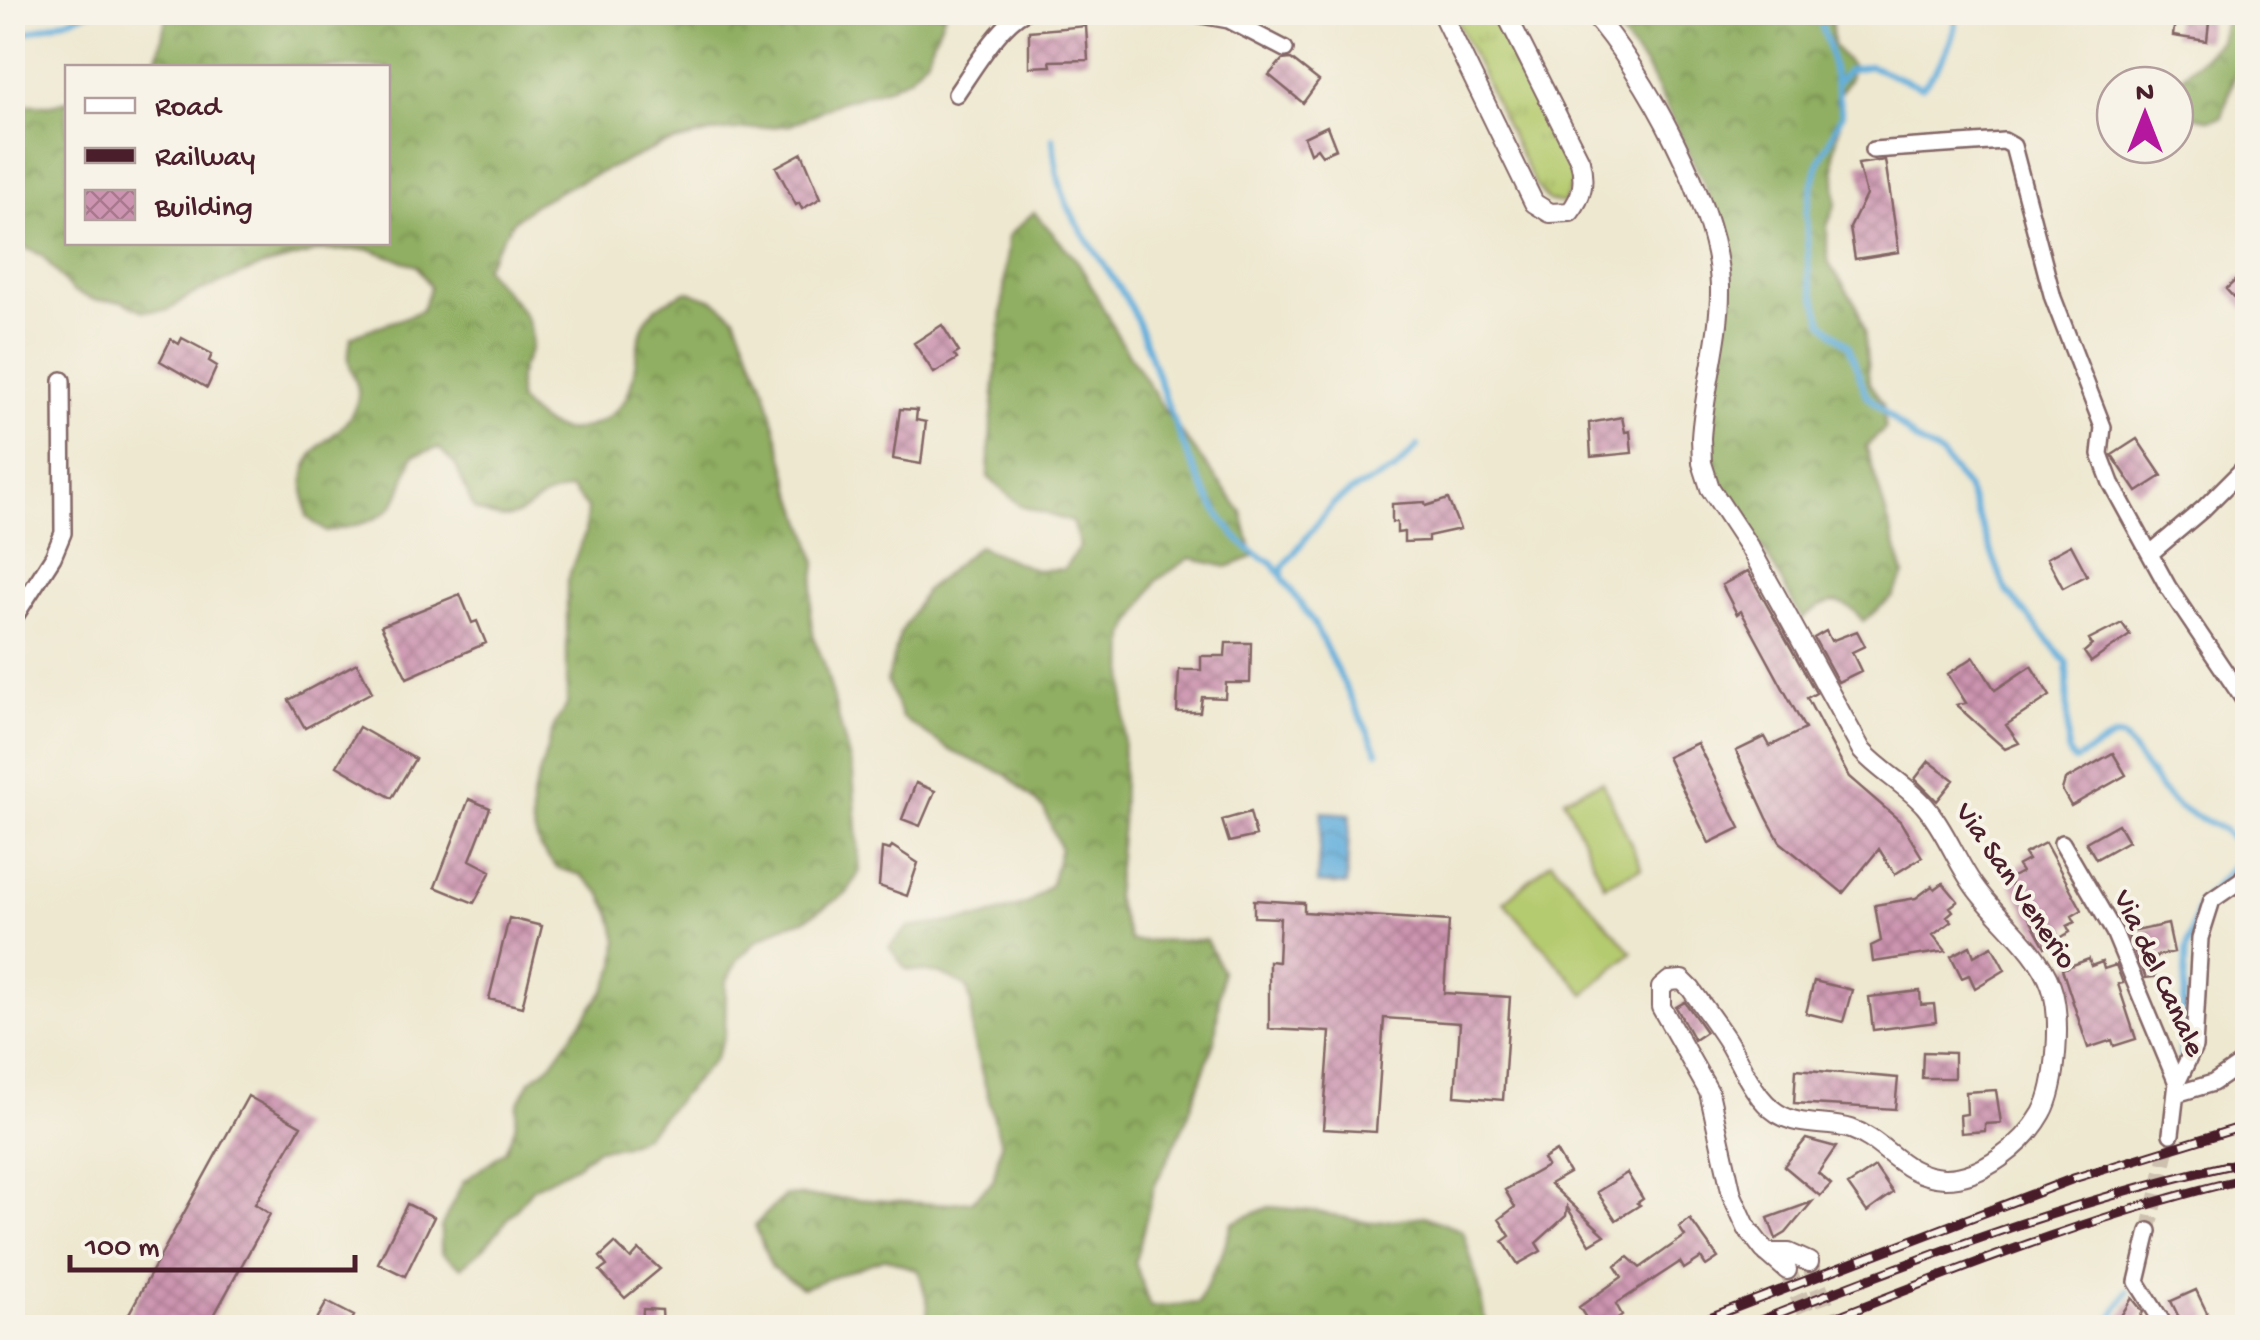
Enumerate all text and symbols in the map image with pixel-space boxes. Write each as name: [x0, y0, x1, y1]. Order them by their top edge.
legend: [65, 65, 390, 245]
north arrow: [2095, 65, 2195, 165]
text: N: [2136, 78, 2154, 111]
text: Road: [155, 92, 223, 127]
text: Railway: [155, 142, 255, 177]
text: Building: [154, 192, 253, 227]
street label: Via San Venerio: [1945, 796, 2083, 977]
street label: Via del Canale: [2103, 884, 2211, 1063]
scale bar: [70, 1210, 355, 1272]
text: 100 m: [84, 1232, 160, 1267]

